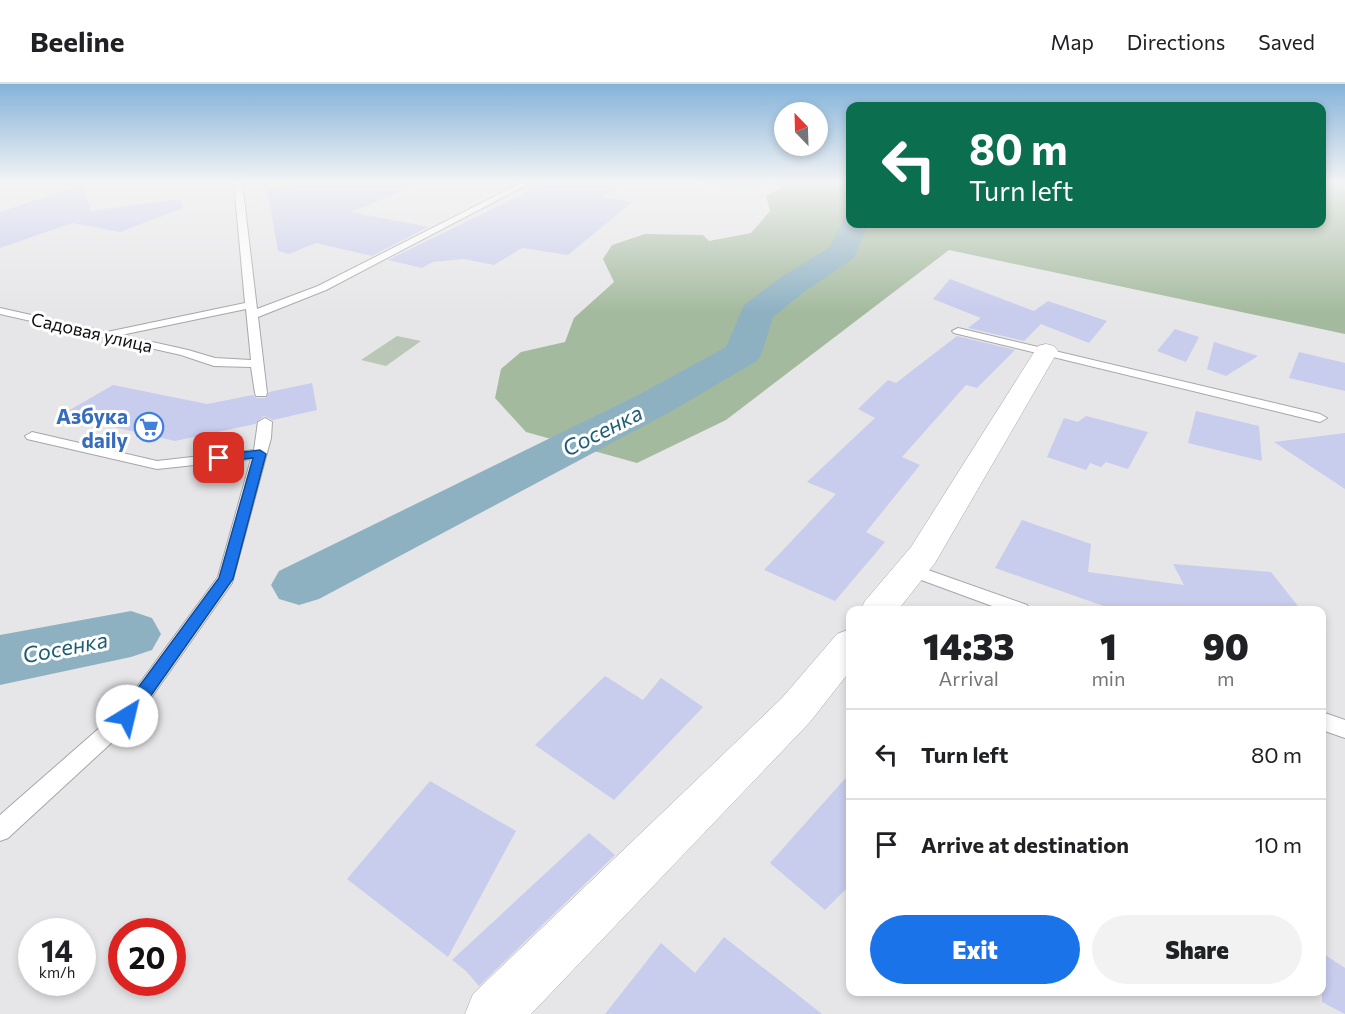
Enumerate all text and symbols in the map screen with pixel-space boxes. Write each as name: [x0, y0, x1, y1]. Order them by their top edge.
text: Beeline: [30, 24, 124, 58]
text: Map: [1051, 29, 1094, 54]
text: Directions: [1127, 29, 1225, 54]
text: Saved: [1258, 29, 1315, 54]
north arrow: [774, 102, 828, 156]
map controls: [774, 102, 828, 156]
text: 80 m: [969, 122, 1068, 174]
icon: left: [870, 126, 948, 204]
text: Turn left: [969, 174, 1073, 207]
street label: Садовая улица: [29, 307, 155, 357]
water label: Сосенка: [557, 398, 647, 462]
place label: Азбука daily: [56, 403, 128, 452]
supermarket icon: Азбука daily: [133, 411, 165, 443]
pin: [193, 432, 244, 483]
icon: arrive: [202, 441, 235, 474]
text: 14:33: [923, 623, 1014, 667]
text: 1: [1100, 623, 1117, 667]
text: 90: [1202, 623, 1249, 667]
water label: Сосенка: [20, 626, 110, 668]
text: Arrival: [938, 666, 999, 690]
text: min: [1091, 666, 1125, 690]
text: m: [1217, 666, 1234, 690]
position arrow: [95, 684, 159, 748]
icon: left: [870, 738, 903, 771]
text: Turn left: [921, 741, 1008, 768]
text: 80 m: [1251, 741, 1302, 768]
icon: arrive: [870, 828, 903, 861]
text: Arrive at destination: [921, 831, 1129, 858]
text: 10 m: [1255, 831, 1302, 858]
button: Exit: [870, 915, 1080, 984]
button: Share: [1092, 915, 1302, 984]
speed limit sign: 20: [108, 918, 186, 996]
text: 14: [41, 931, 73, 968]
text: km/h: [39, 963, 75, 981]

